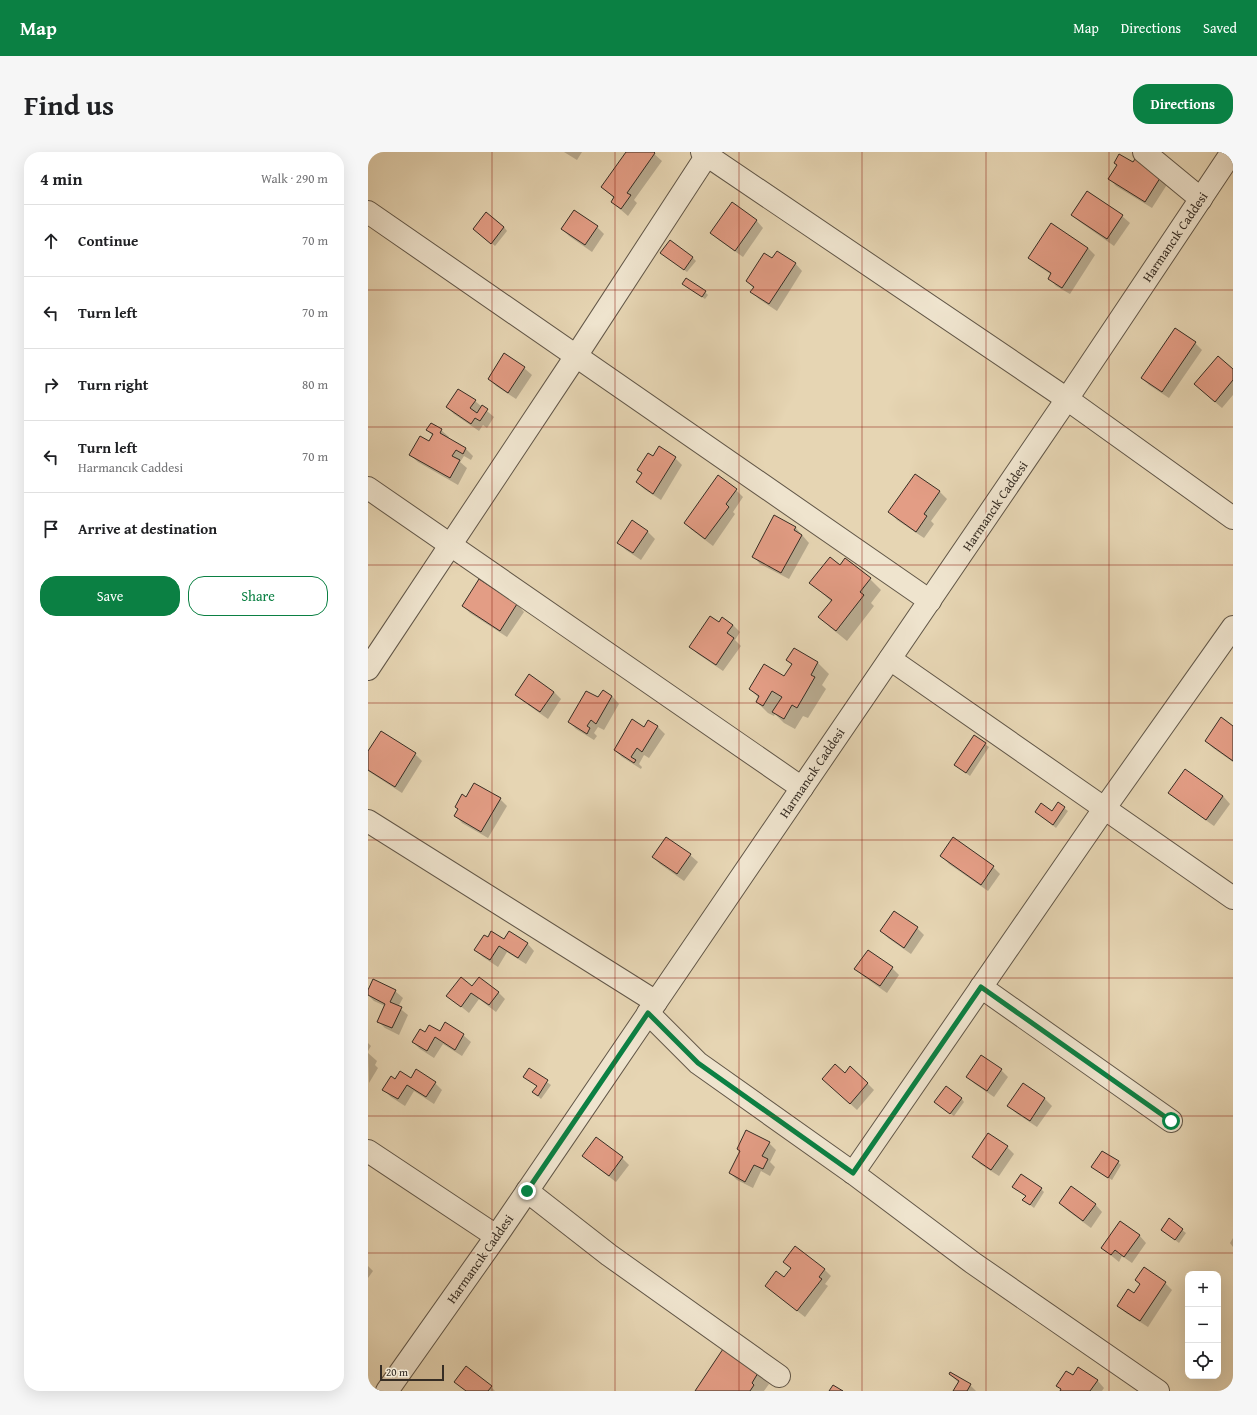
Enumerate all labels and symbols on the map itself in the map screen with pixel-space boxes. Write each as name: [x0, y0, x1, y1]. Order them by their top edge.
street label: Harmancık Caddesi: [1138, 188, 1212, 286]
street label: Harmancık Caddesi: [958, 457, 1032, 555]
street label: Harmancık Caddesi: [775, 724, 849, 822]
route start: [1162, 1112, 1180, 1130]
route end: [518, 1182, 536, 1200]
street label: Harmancık Caddesi: [442, 1210, 518, 1307]
scale bar: [380, 1363, 444, 1382]

